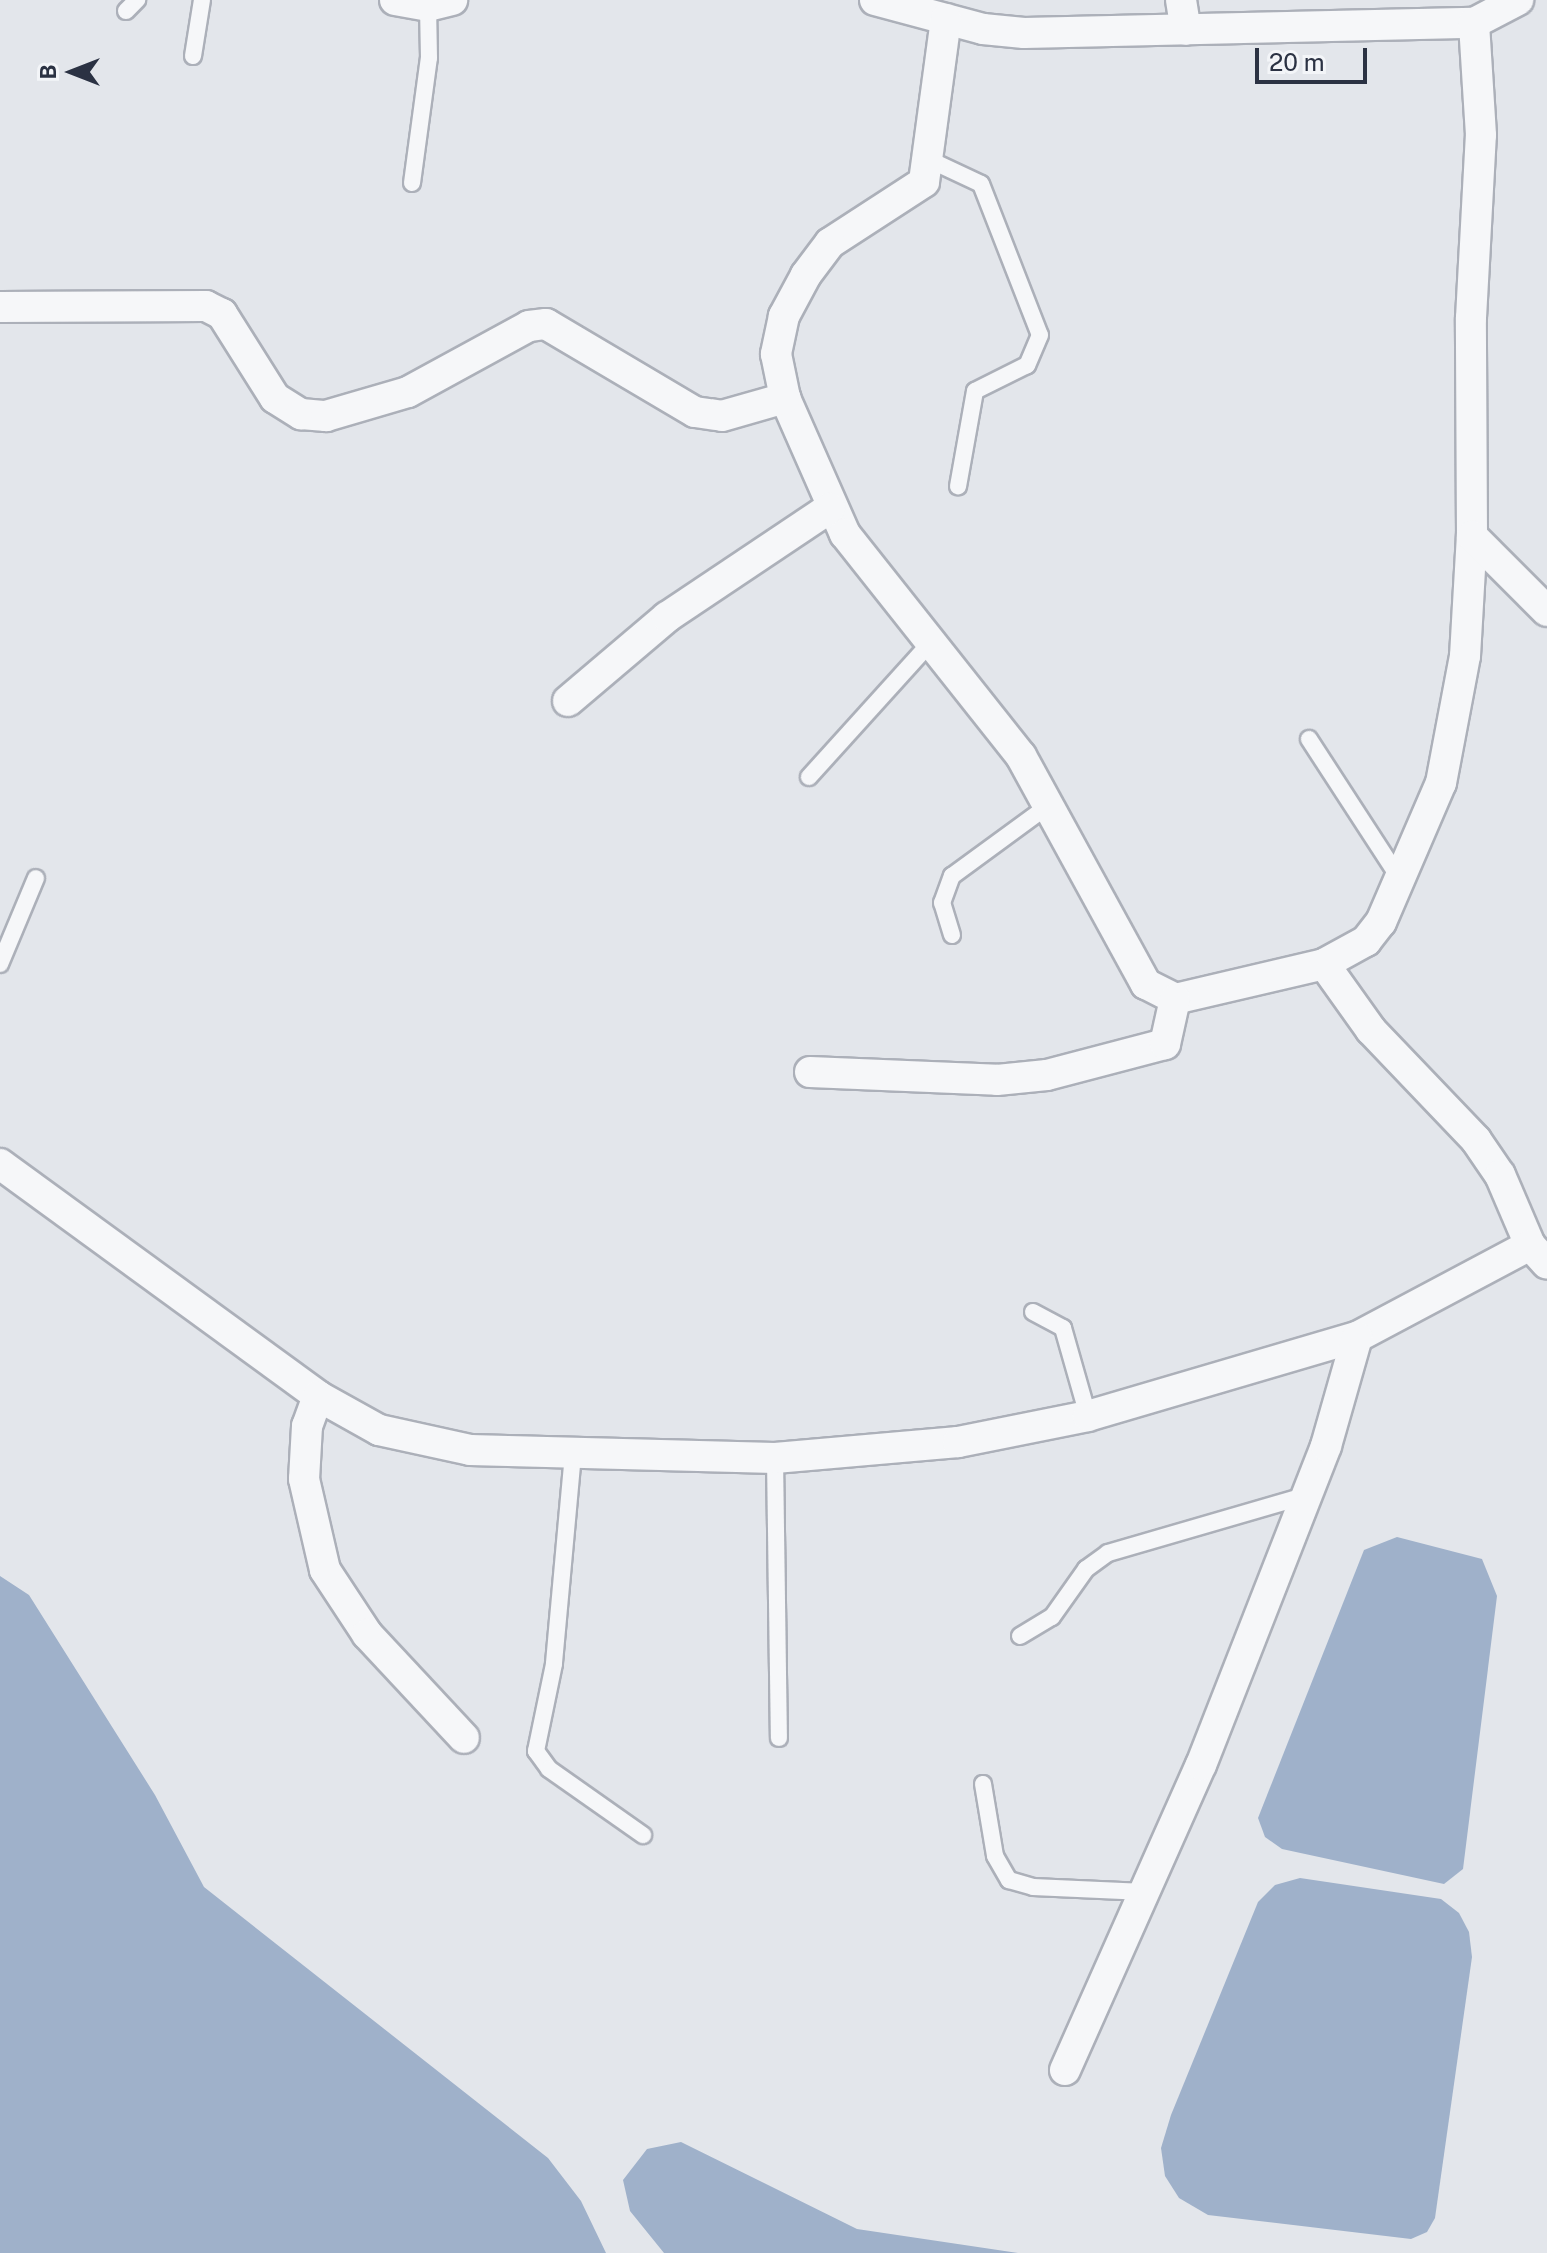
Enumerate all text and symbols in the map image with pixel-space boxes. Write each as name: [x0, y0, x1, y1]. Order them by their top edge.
north arrow: [32, 32, 112, 112]
scale bar: [1259, 32, 1371, 82]
text: 20 m: [1269, 48, 1325, 76]
text: B: [35, 64, 61, 80]

